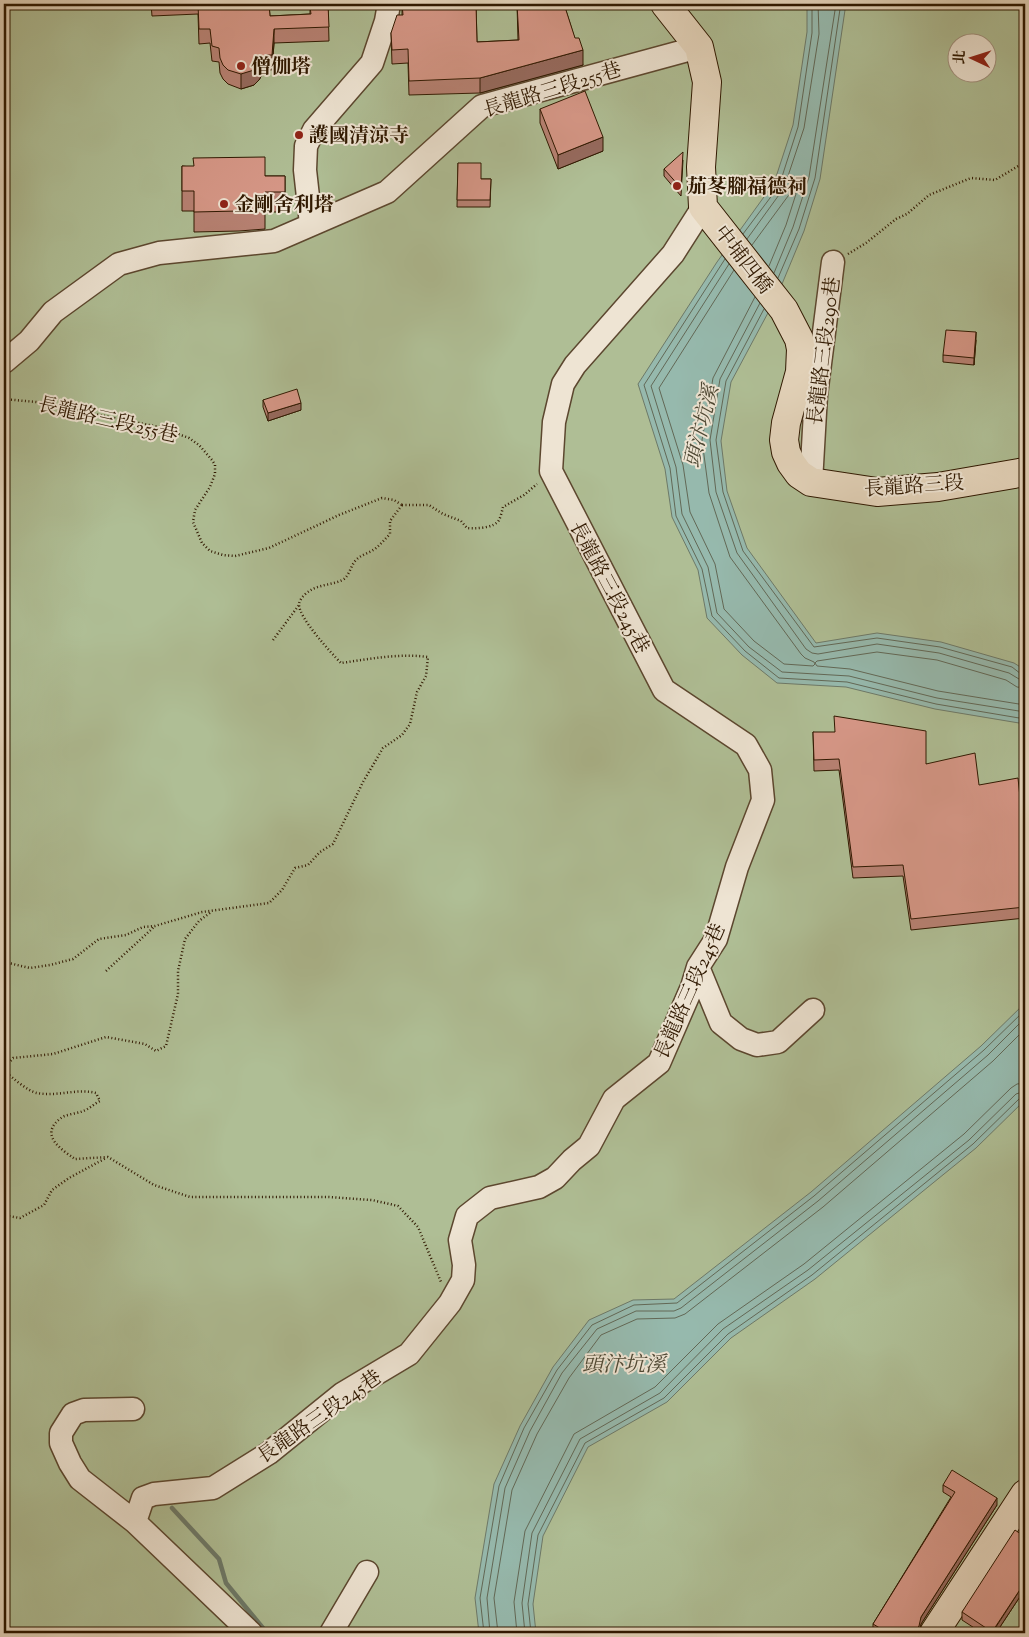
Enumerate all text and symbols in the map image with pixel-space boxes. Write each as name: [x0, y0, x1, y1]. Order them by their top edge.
north arrow: [946, 32, 996, 82]
text: 北: [951, 50, 971, 65]
place label: 僧伽塔: [251, 54, 311, 83]
street label: 長龍路三段255巷: [480, 57, 625, 126]
marker: 僧伽塔: [235, 60, 247, 72]
place label: 護國清涼寺: [309, 123, 409, 152]
marker: 護國清涼寺: [293, 129, 305, 141]
place label: 茄苳腳福德祠: [687, 174, 807, 203]
marker: 茄苳腳福德祠: [671, 180, 683, 192]
place label: 金剛舍利塔: [234, 192, 334, 221]
marker: 金剛舍利塔: [218, 198, 230, 210]
street label: 中埔四橋: [706, 220, 778, 301]
street label: 長龍路三段290巷: [802, 275, 849, 427]
water label: 頭汴坑溪: [678, 380, 728, 471]
street label: 長龍路三段255巷: [34, 391, 180, 452]
street label: 長龍路三段: [863, 470, 965, 505]
street label: 長龍路三段245巷: [561, 517, 655, 660]
street label: 長龍路三段245巷: [648, 919, 734, 1065]
water label: 頭汴坑溪: [582, 1351, 668, 1381]
street label: 長龍路三段245巷: [252, 1364, 389, 1472]

